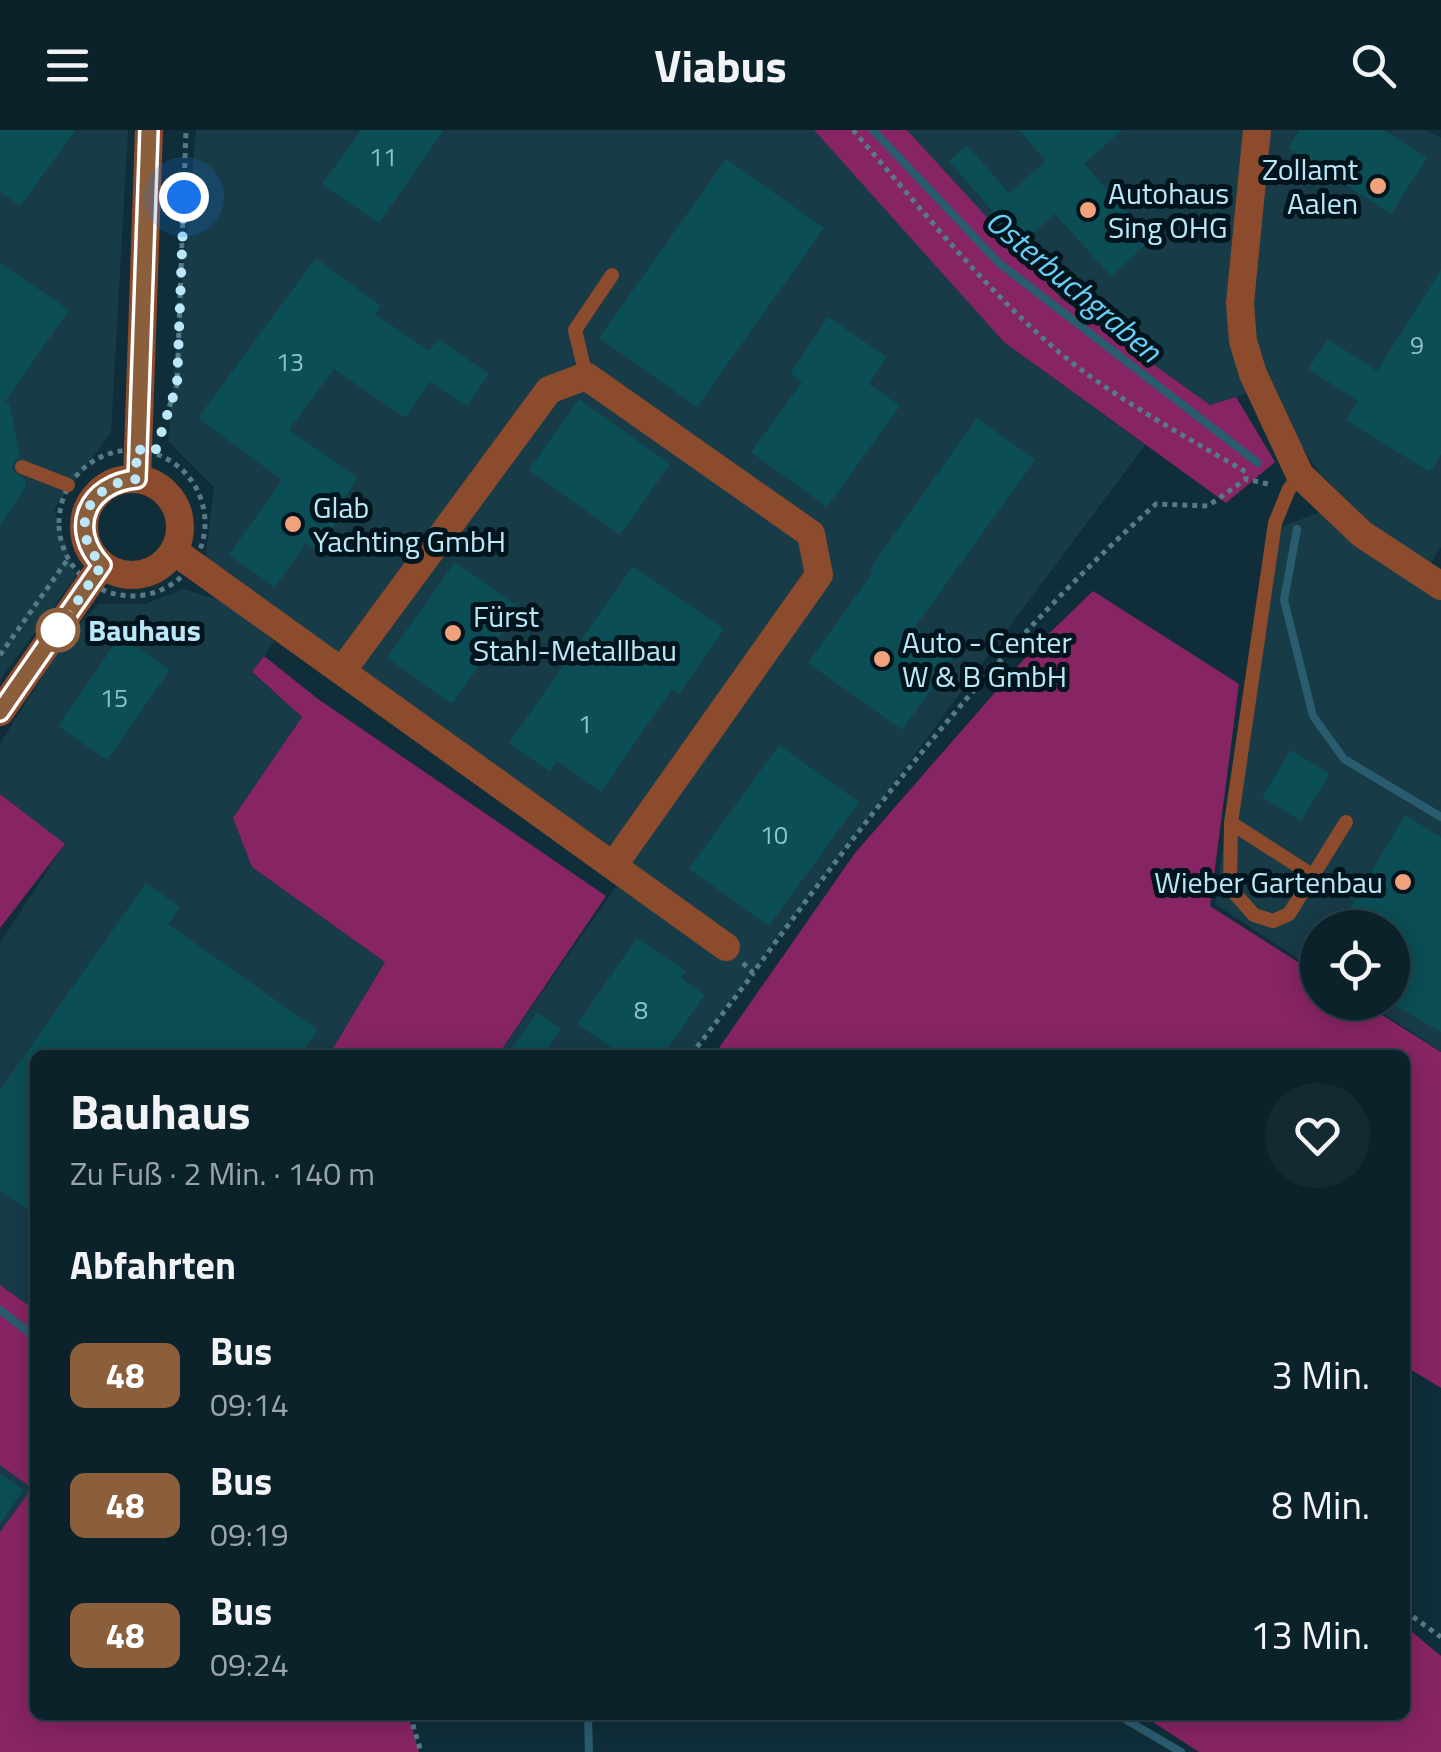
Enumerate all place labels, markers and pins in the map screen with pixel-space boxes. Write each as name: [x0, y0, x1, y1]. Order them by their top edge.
place label: Zollamt Aalen: [1262, 146, 1358, 226]
place label: Autohaus Sing OHG: [1108, 170, 1229, 250]
marker: Zollamt Aalen: [1367, 175, 1389, 197]
marker: Autohaus Sing OHG: [1077, 199, 1099, 221]
place label: Glab Yachting GmbH: [313, 484, 506, 564]
marker: Glab Yachting GmbH: [282, 513, 304, 535]
place label: Fürst Stahl-Metallbau: [473, 593, 677, 673]
place label: Bauhaus: [88, 607, 201, 653]
marker: Bauhaus: [37, 609, 79, 651]
place label: Auto - Center W & B GmbH: [902, 619, 1072, 699]
marker: Fürst Stahl-Metallbau: [442, 622, 464, 644]
marker: Auto - Center W & B GmbH: [871, 648, 893, 670]
place label: Wieber Gartenbau: [1154, 859, 1383, 905]
marker: Wieber Gartenbau: [1392, 871, 1414, 893]

